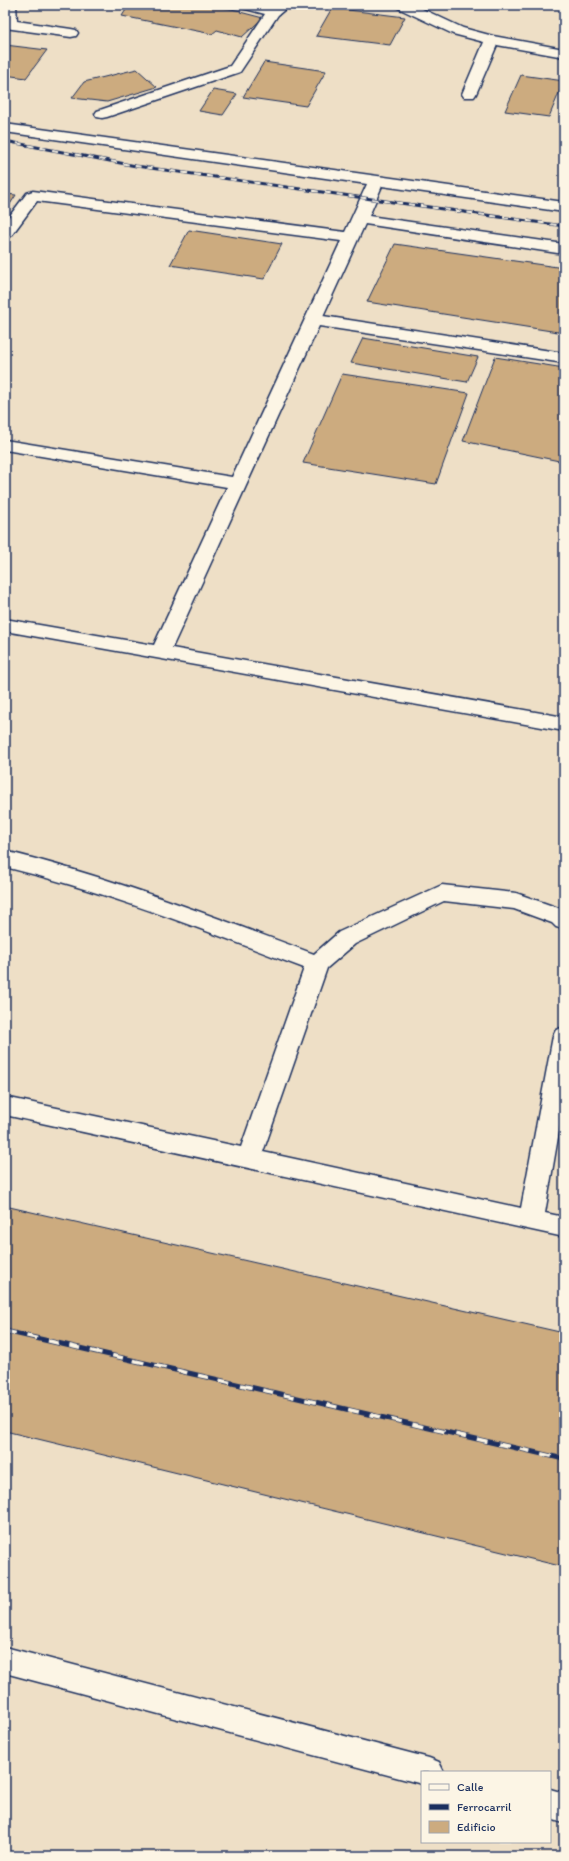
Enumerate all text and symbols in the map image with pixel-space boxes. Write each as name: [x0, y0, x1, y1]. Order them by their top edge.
legend: [421, 1771, 551, 1843]
text: Calle: [457, 1780, 484, 1794]
text: Ferrocarril: [457, 1800, 512, 1814]
text: Edificio: [457, 1820, 496, 1834]

